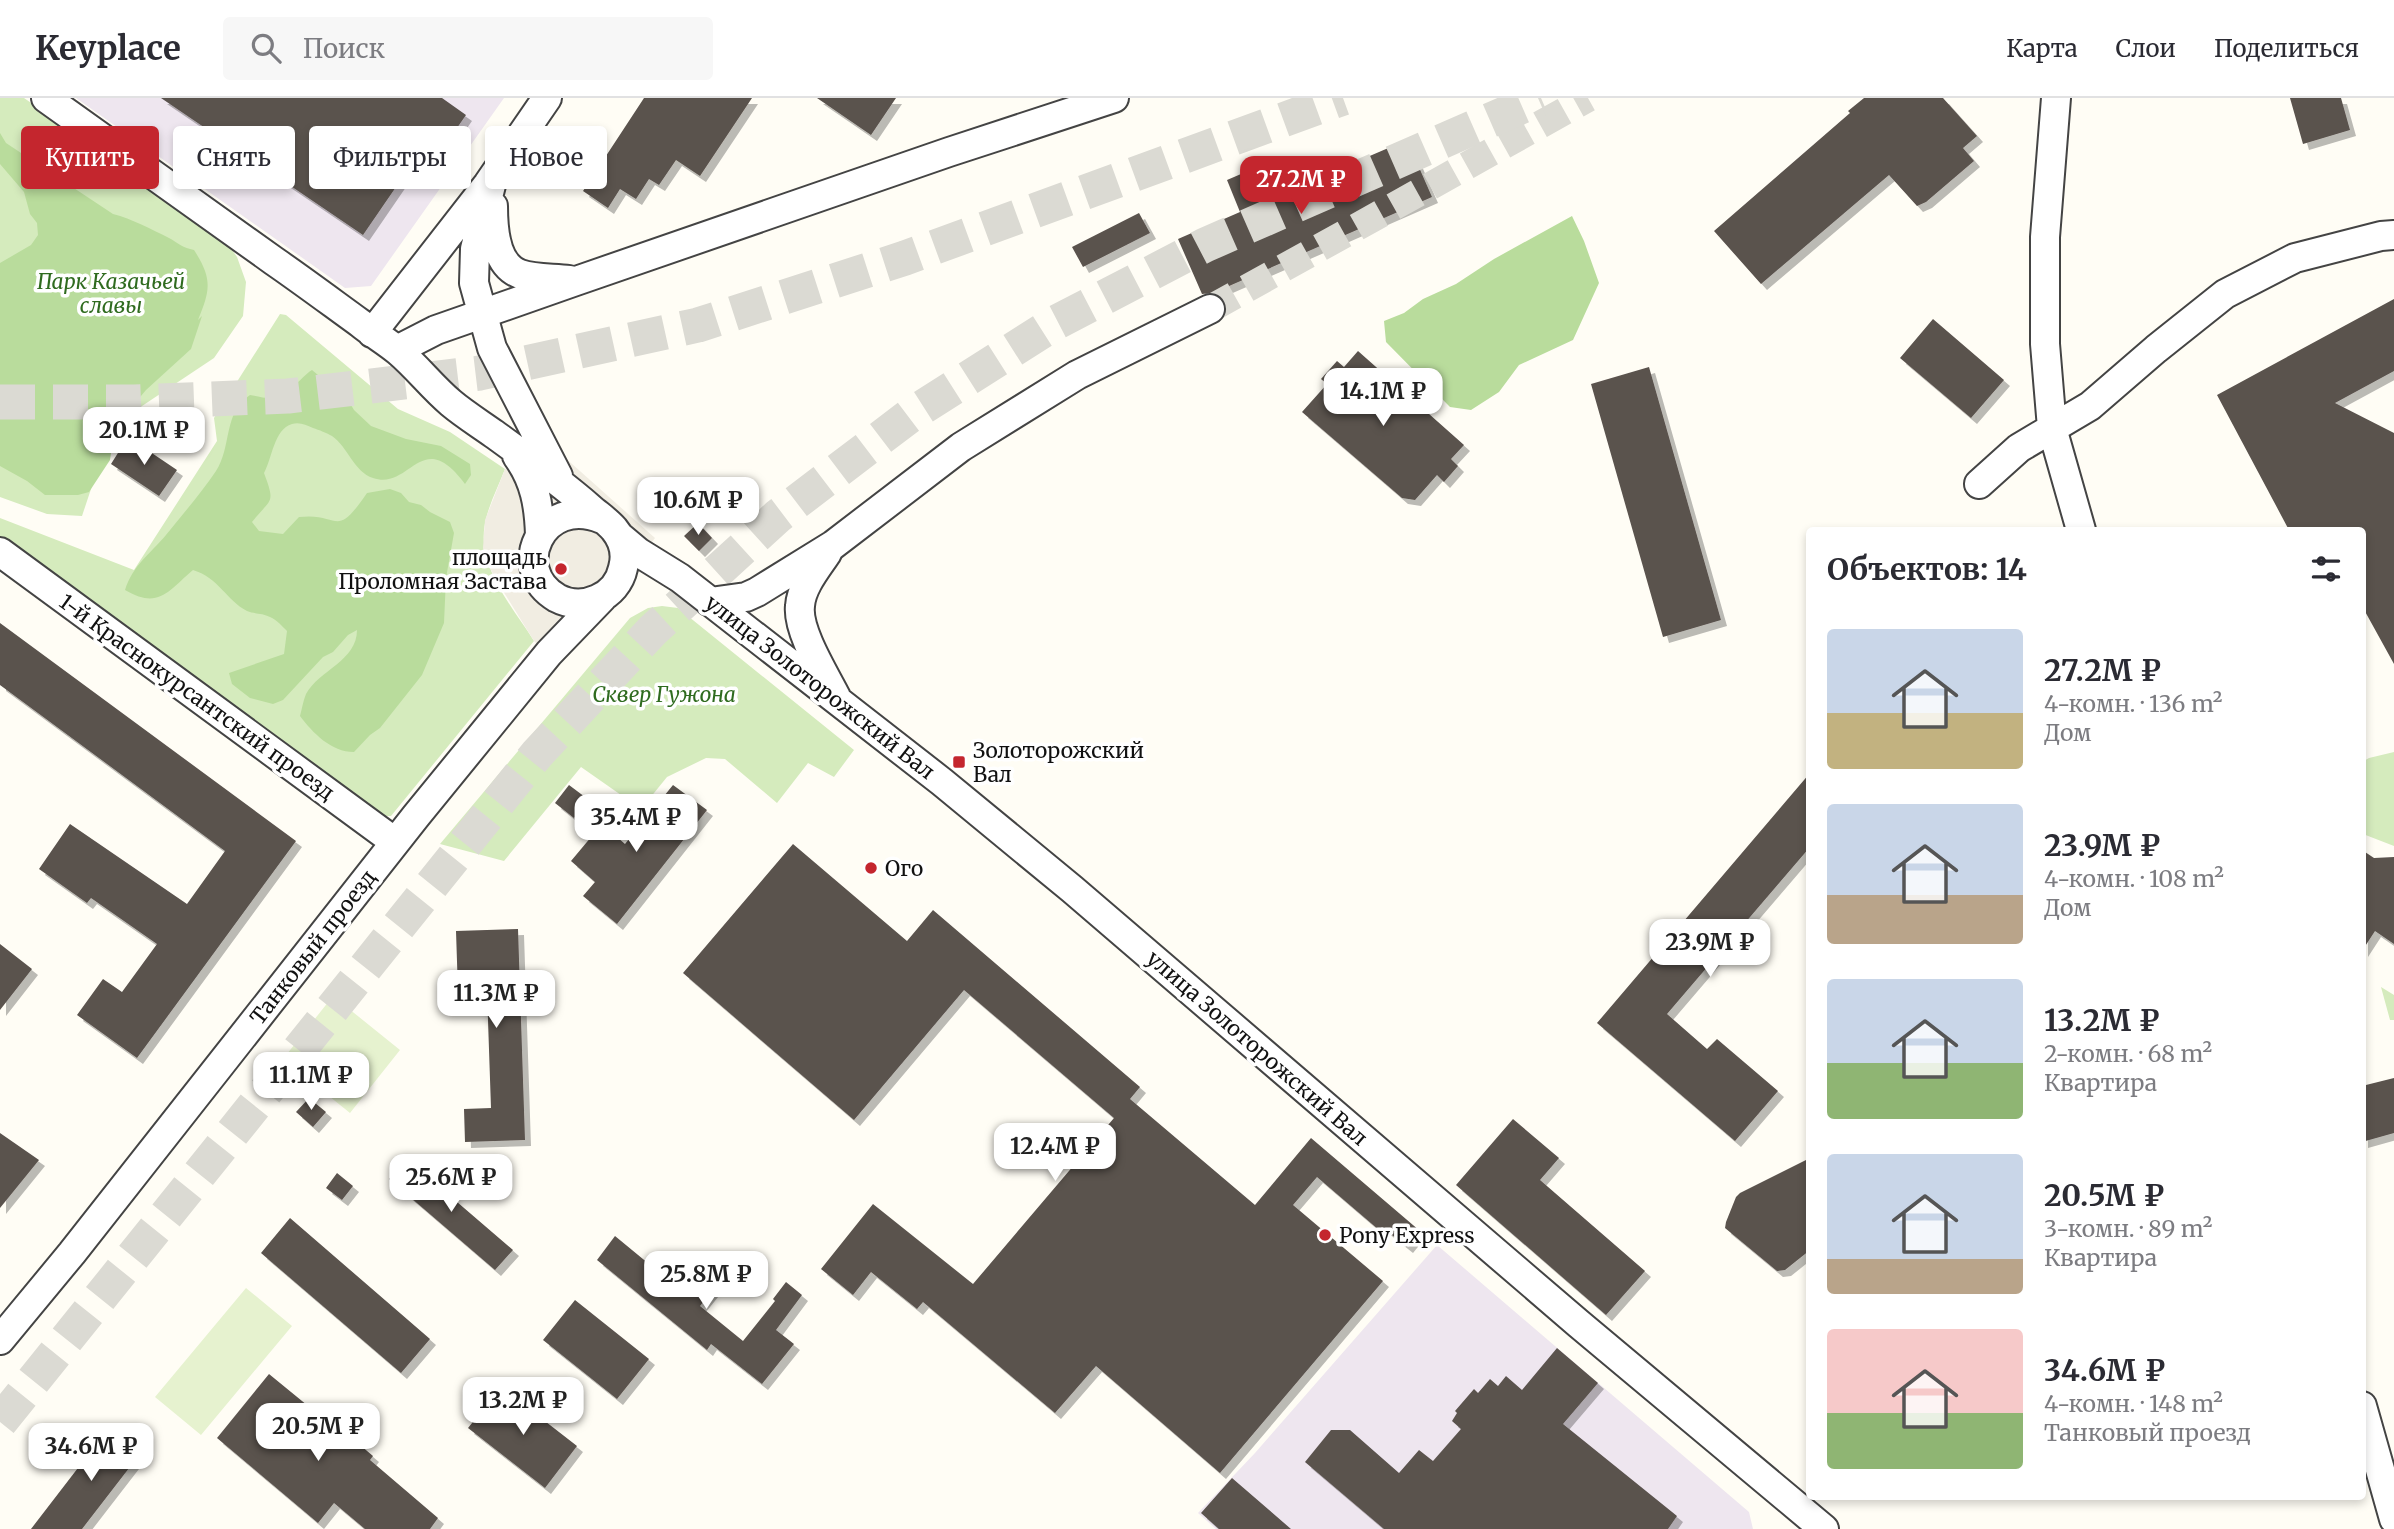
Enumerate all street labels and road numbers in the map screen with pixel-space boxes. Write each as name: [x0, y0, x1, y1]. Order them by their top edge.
street label: 1-й Краснокурсантский проезд: [54, 588, 340, 806]
street label: улица Золоторожский Вал: [700, 589, 940, 785]
street label: Танковый проезд: [244, 864, 382, 1030]
street label: улица Золоторожский Вал: [1141, 945, 1373, 1151]

